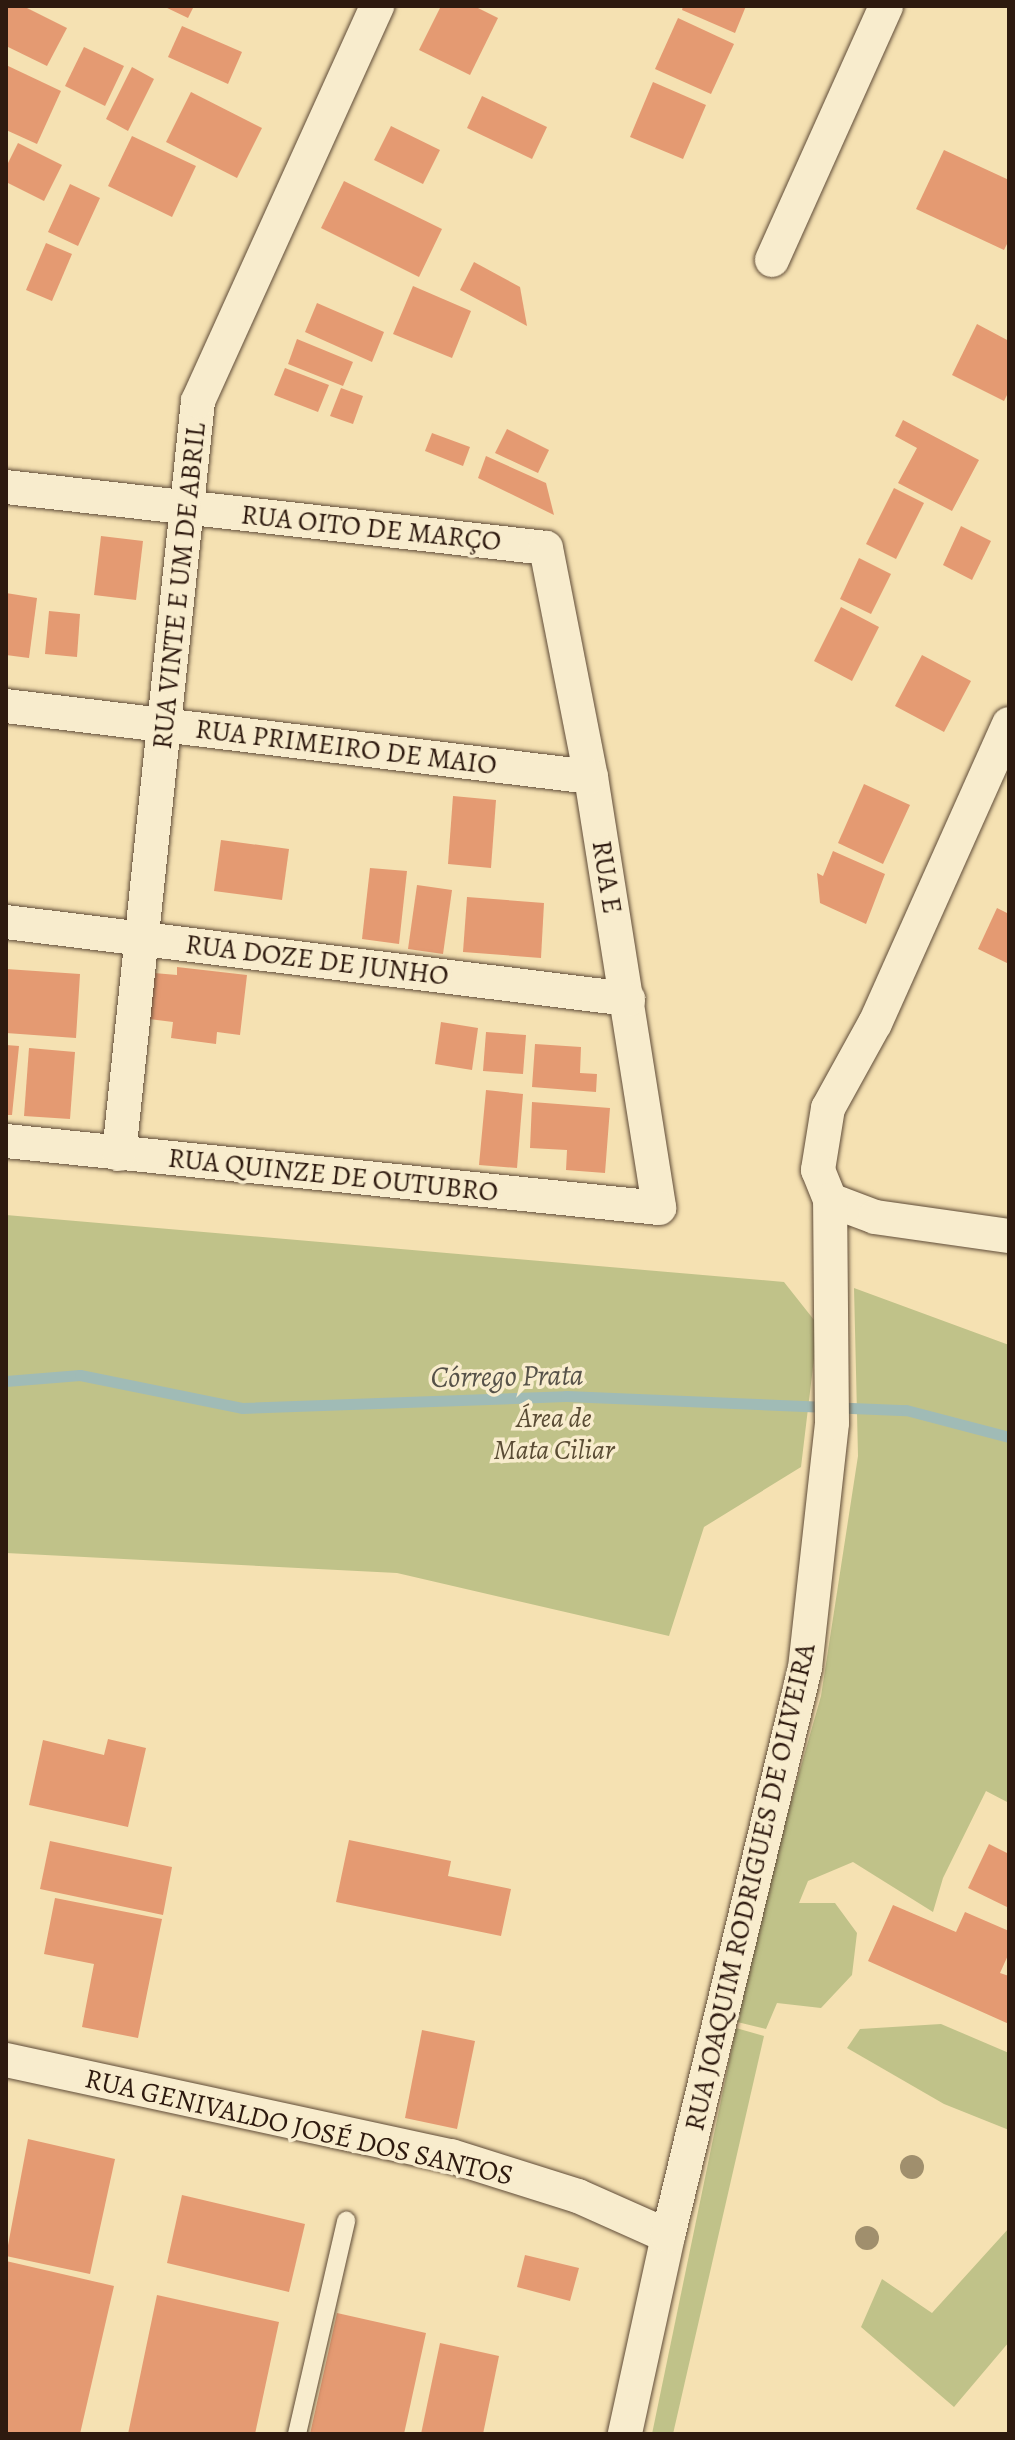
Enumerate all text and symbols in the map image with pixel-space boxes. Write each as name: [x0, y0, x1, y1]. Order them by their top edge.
street label: RUA VINTE E UM DE ABRIL: [145, 421, 213, 751]
street label: RUA OITO DE MARÇO: [239, 498, 503, 558]
street label: RUA PRIMEIRO DE MAIO: [193, 712, 499, 782]
street label: RUA E: [585, 838, 629, 916]
street label: RUA DOZE DE JUNHO: [183, 927, 451, 993]
street label: RUA QUINZE DE OUTUBRO: [166, 1141, 500, 1209]
water label: Córrego Prata: [430, 1357, 584, 1395]
park label: Área de Mata Ciliar: [493, 1401, 615, 1467]
street label: RUA JOAQUIM RODRIGUES DE OLIVEIRA: [677, 1640, 823, 2134]
street label: RUA GENIVALDO JOSÉ DOS SANTOS: [82, 2061, 516, 2193]

